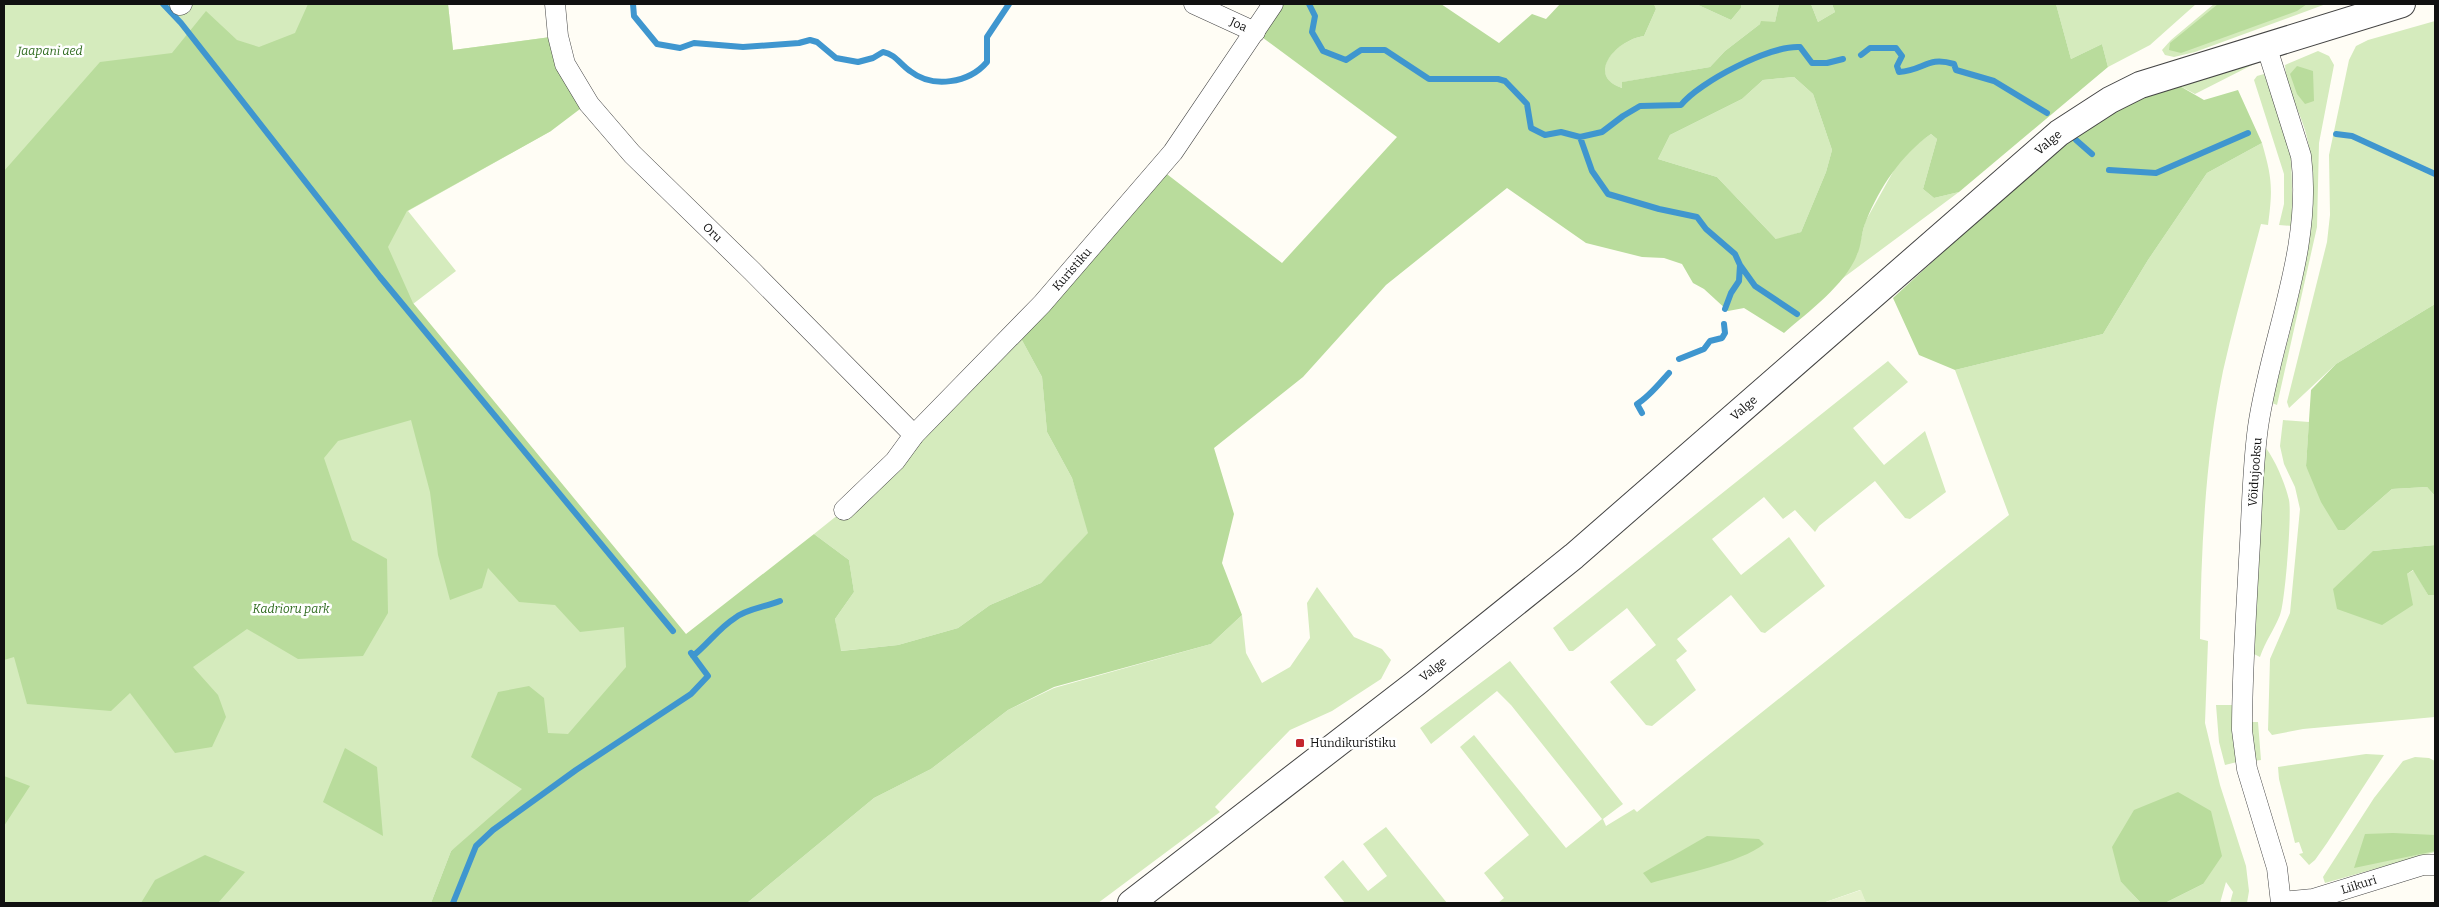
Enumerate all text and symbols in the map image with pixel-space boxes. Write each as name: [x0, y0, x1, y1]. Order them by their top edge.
street label: Joa: [1227, 14, 1250, 35]
park label: Jaapani aed: [16, 44, 83, 58]
street label: Valge: [2032, 127, 2064, 158]
street label: Oru: [700, 220, 725, 245]
street label: Kuristiku: [1050, 244, 1095, 294]
street label: Valge: [1728, 393, 1760, 423]
street label: Võidujooksu: [2246, 436, 2264, 507]
park label: Kadrioru park: [253, 602, 330, 616]
street label: Valge: [1417, 654, 1449, 684]
place label: Hundikuristiku: [1310, 736, 1396, 750]
marker: Hundikuristiku: [1294, 737, 1306, 749]
street label: Liikuri: [2339, 873, 2379, 897]

